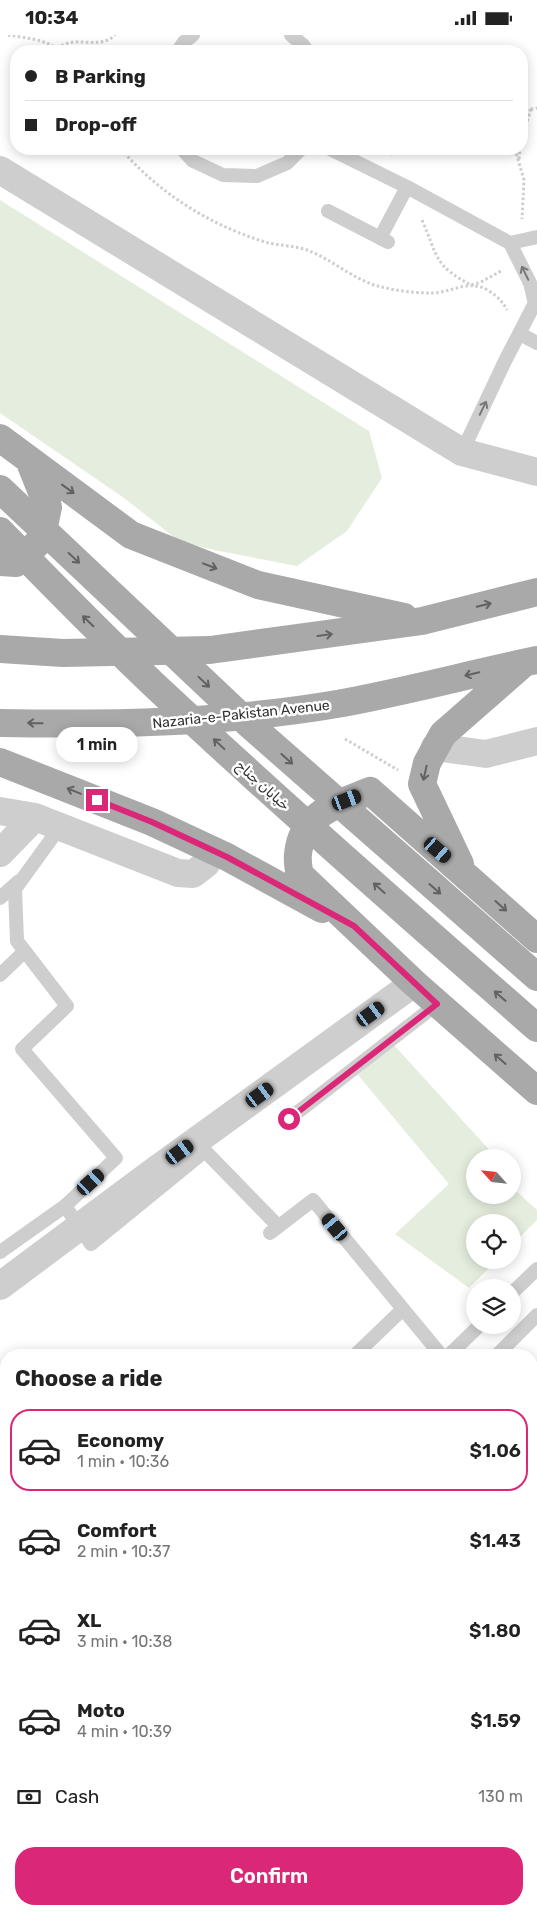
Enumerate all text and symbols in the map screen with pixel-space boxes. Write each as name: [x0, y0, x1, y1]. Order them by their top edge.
text: 10:34: [25, 6, 78, 29]
text: B Parking: [55, 65, 146, 88]
text: Drop-off: [55, 113, 137, 136]
one-way arrow: [519, 266, 529, 281]
one-way arrow: [479, 401, 488, 416]
one-way arrow: [61, 483, 74, 494]
one-way arrow: [67, 552, 80, 564]
one-way arrow: [202, 562, 217, 571]
one-way arrow: [476, 600, 492, 609]
one-way arrow: [82, 615, 94, 627]
one-way arrow: [316, 629, 332, 639]
one-way arrow: [465, 670, 481, 679]
one-way arrow: [198, 676, 211, 688]
street label: Nazaria-e-Pakistan Avenue: [152, 697, 331, 732]
one-way arrow: [27, 718, 43, 728]
callout: 1 min: [56, 727, 138, 763]
text: 1 min: [77, 735, 117, 754]
one-way arrow: [212, 739, 225, 750]
one-way arrow: [281, 753, 294, 765]
street label: خیابان جناح: [231, 757, 293, 816]
one-way arrow: [419, 765, 429, 781]
one-way arrow: [67, 785, 82, 795]
car: [330, 788, 363, 812]
route end: [86, 789, 108, 811]
car: [421, 834, 454, 866]
one-way arrow: [372, 882, 385, 894]
one-way arrow: [429, 884, 442, 895]
one-way arrow: [494, 901, 507, 912]
one-way arrow: [494, 990, 507, 1002]
car: [354, 999, 387, 1029]
one-way arrow: [494, 1053, 507, 1065]
car: [243, 1080, 276, 1110]
route start: [278, 1108, 300, 1130]
car: [163, 1137, 196, 1167]
north arrow: [466, 1149, 521, 1204]
map controls: [466, 1149, 521, 1334]
car: [74, 1166, 107, 1198]
car: [319, 1211, 350, 1243]
button: locate: [466, 1214, 521, 1269]
button: layers: [466, 1279, 521, 1334]
text: Choose a ride: [15, 1365, 162, 1392]
icon: car: [17, 1428, 62, 1473]
text: Economy: [77, 1429, 164, 1452]
text: $1.06: [470, 1439, 521, 1462]
text: 1 min · 10:36: [77, 1452, 169, 1471]
icon: car: [17, 1518, 62, 1563]
text: Comfort: [77, 1519, 157, 1542]
text: $1.43: [469, 1529, 521, 1552]
text: 2 min · 10:37: [77, 1542, 170, 1561]
icon: car: [17, 1608, 62, 1653]
text: XL: [77, 1609, 101, 1632]
text: $1.80: [469, 1619, 521, 1642]
text: 3 min · 10:38: [77, 1632, 172, 1651]
icon: car: [17, 1698, 62, 1743]
text: Moto: [77, 1699, 125, 1722]
text: $1.59: [470, 1709, 521, 1732]
text: 4 min · 10:39: [77, 1722, 172, 1741]
icon: cash: [15, 1783, 43, 1811]
text: Cash: [55, 1785, 99, 1808]
text: 130 m: [478, 1787, 523, 1806]
button: Confirm: [15, 1847, 523, 1905]

